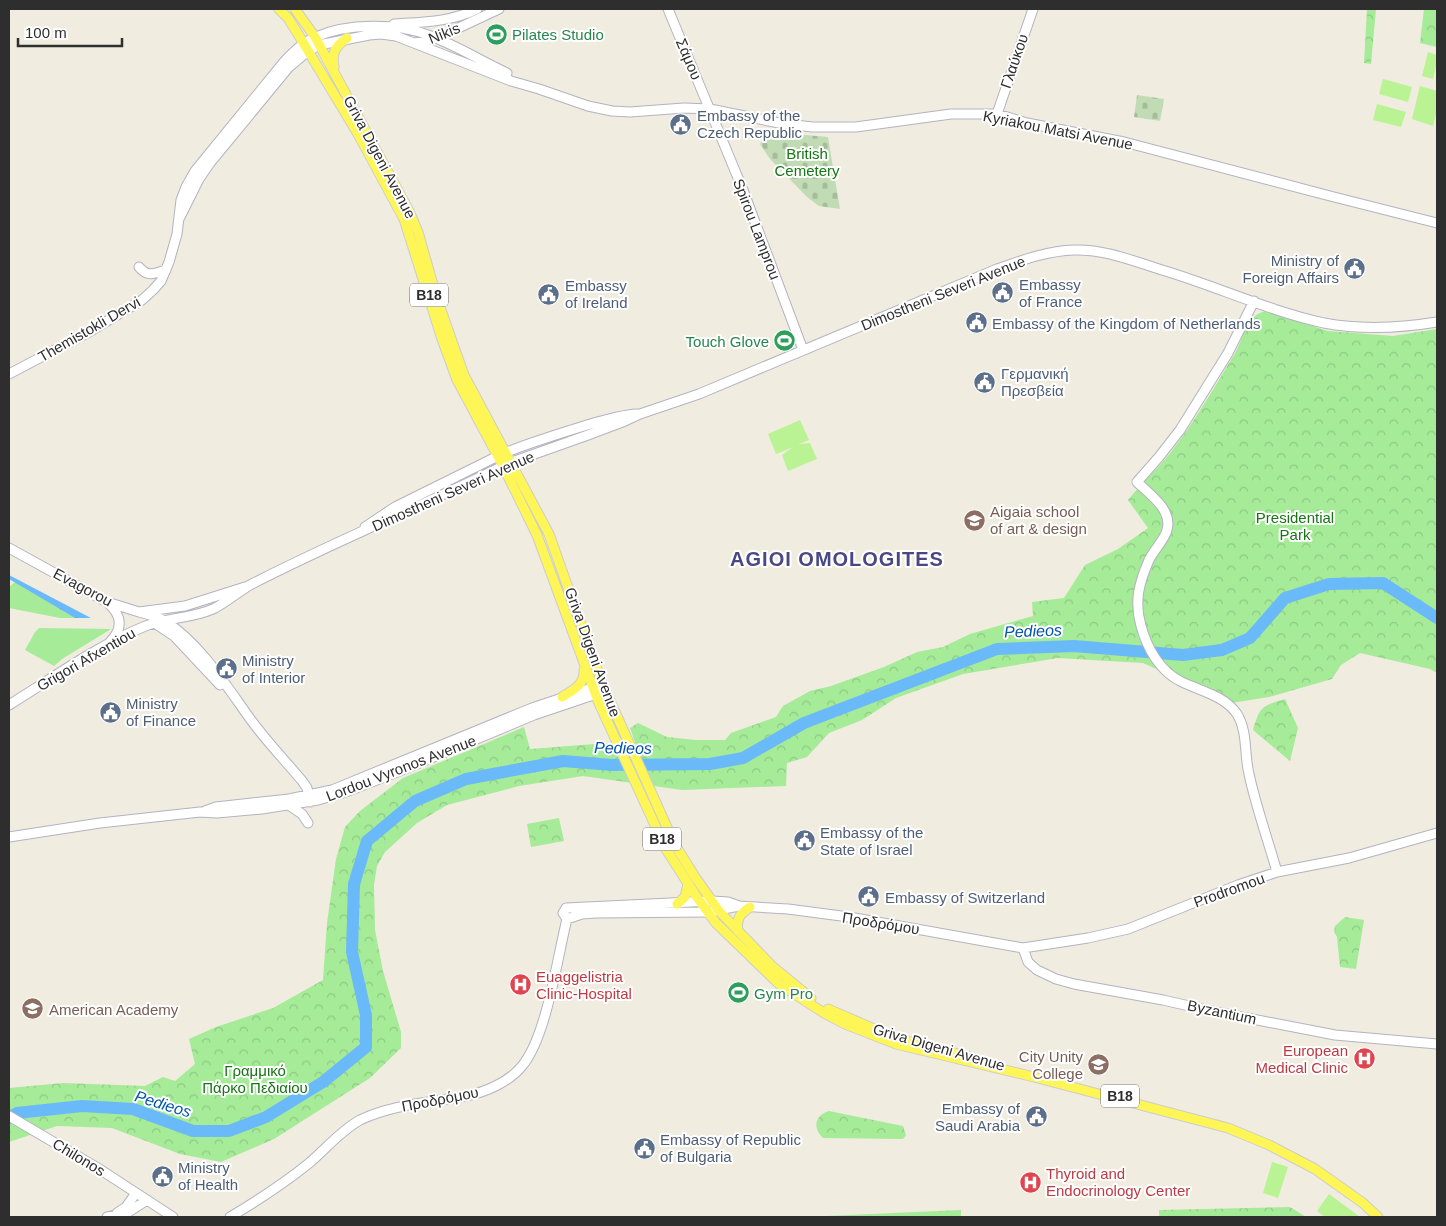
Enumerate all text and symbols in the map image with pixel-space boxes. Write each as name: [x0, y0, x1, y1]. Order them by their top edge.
scale bar: [18, 15, 121, 47]
street label: Nikis: [426, 19, 462, 47]
sports icon: Pilates Studio: [484, 22, 508, 46]
text: 100 m: [25, 24, 67, 41]
place label: Pilates Studio: [512, 26, 604, 43]
street label: Γλαύκου: [997, 32, 1031, 90]
street label: Σάμου: [673, 36, 705, 82]
street label: Griva Digeni Avenue: [340, 93, 420, 221]
place label: Embassy of the Czech Republic: [697, 107, 803, 141]
street label: Kyriakou Matsi Avenue: [982, 107, 1134, 153]
public building icon: Embassy of the Czech Republic: [669, 112, 693, 136]
park label: British Cemetery: [774, 145, 840, 179]
street label: Spirou Lamprou: [730, 176, 784, 282]
street label: Dimostheni Severi Avenue: [858, 252, 1028, 334]
place label: Ministry of Foreign Affairs: [1243, 252, 1340, 286]
public building icon: Ministry of Foreign Affairs: [1343, 257, 1367, 281]
place label: Embassy of France: [1019, 276, 1082, 310]
place label: Embassy of Ireland: [565, 277, 628, 311]
public building icon: Embassy of France: [991, 281, 1015, 305]
public building icon: Embassy of Ireland: [537, 282, 561, 306]
road number: B18: [410, 284, 448, 306]
street label: Themistokli Dervi: [35, 293, 143, 365]
public building icon: Embassy of the Kingdom of Netherlands: [964, 311, 988, 335]
place label: Embassy of the Kingdom of Netherlands: [992, 315, 1260, 332]
sports icon: Touch Glove: [773, 329, 797, 353]
place label: Touch Glove: [686, 333, 769, 350]
place label: Γερμανική Πρεσβεία: [1001, 365, 1068, 399]
public building icon: Γερμανική Πρεσβεία: [973, 370, 997, 394]
street label: Dimostheni Severi Avenue: [369, 448, 537, 534]
place label: Aigaia school of art & design: [990, 503, 1087, 537]
school or university icon: Aigaia school of art & design: [962, 508, 986, 532]
park label: Presidential Park: [1256, 509, 1334, 543]
district label: AGIOI OMOLOGITES: [730, 548, 944, 570]
street label: Evagorou: [51, 564, 115, 610]
street label: Griva Digeni Avenue: [562, 585, 624, 719]
water label: Pedieos: [1004, 621, 1062, 641]
street label: Grigori Afxentiou: [34, 624, 138, 694]
place label: Ministry of Interior: [242, 652, 305, 686]
public building icon: Ministry of Interior: [214, 657, 238, 681]
place label: Ministry of Finance: [126, 695, 196, 729]
public building icon: Ministry of Finance: [98, 700, 122, 724]
street label: Lordou Vyronos Avenue: [324, 732, 478, 804]
water label: Pedieos: [594, 739, 652, 757]
place label: Embassy of the State of Israel: [820, 824, 923, 858]
road number: B18: [643, 828, 681, 851]
public building icon: Embassy of the State of Israel: [792, 829, 816, 853]
street label: Prodromou: [1191, 869, 1267, 911]
public building icon: Embassy of Switzerland: [857, 885, 881, 909]
place label: Embassy of Switzerland: [885, 889, 1045, 906]
street label: Προδρόμου: [841, 908, 921, 938]
place label: Euaggelistria Clinic-Hospital: [536, 968, 632, 1002]
hospital icon: Euaggelistria Clinic-Hospital: [508, 973, 532, 997]
sports icon: Gym Pro: [726, 981, 750, 1005]
place label: Gym Pro: [754, 985, 813, 1002]
street label: Byzantium: [1186, 996, 1258, 1028]
school or university icon: American Academy: [21, 997, 45, 1021]
place label: American Academy: [49, 1001, 179, 1018]
street label: Griva Digeni Avenue: [871, 1020, 1007, 1074]
place label: European Medical Clinic: [1255, 1042, 1348, 1076]
hospital icon: European Medical Clinic: [1352, 1047, 1376, 1071]
place label: City Unity College: [1019, 1048, 1083, 1082]
school or university icon: City Unity College: [1087, 1053, 1111, 1077]
park label: Γραμμικό Πάρκο Πεδιαίου: [202, 1062, 308, 1096]
street label: Προδρόμου: [400, 1083, 480, 1115]
road number: B18: [1101, 1084, 1139, 1108]
water label: Pedieos: [133, 1087, 193, 1121]
place label: Embassy of Saudi Arabia: [935, 1100, 1021, 1134]
public building icon: Embassy of Saudi Arabia: [1024, 1105, 1048, 1129]
place label: Embassy of Republic of Bulgaria: [660, 1131, 801, 1165]
street label: Chilonos: [50, 1135, 108, 1179]
public building icon: Embassy of Republic of Bulgaria: [632, 1136, 656, 1160]
place label: Ministry of Health: [178, 1159, 238, 1193]
public building icon: Ministry of Health: [150, 1164, 174, 1188]
place label: Thyroid and Endocrinology Center: [1046, 1165, 1190, 1199]
hospital icon: Thyroid and Endocrinology Center: [1018, 1170, 1042, 1194]

